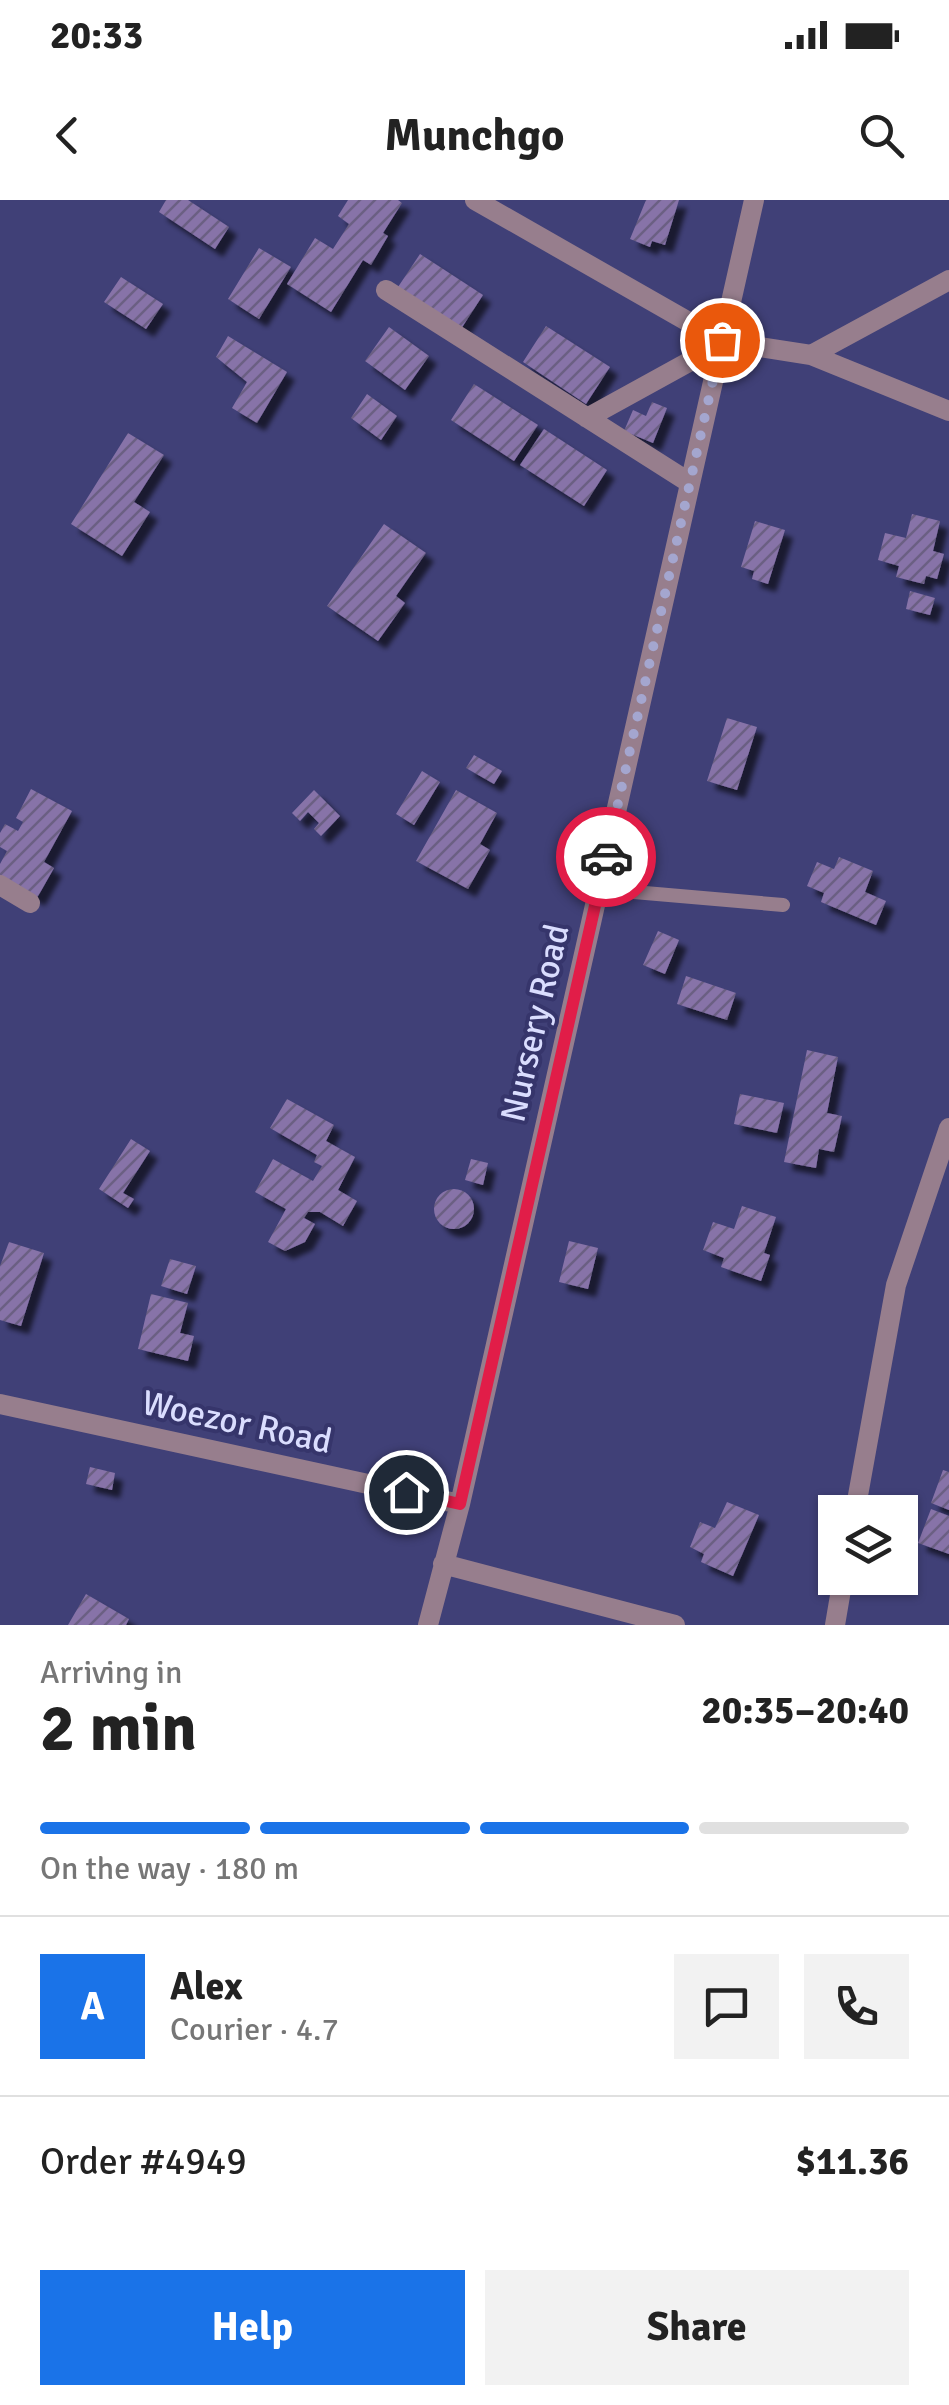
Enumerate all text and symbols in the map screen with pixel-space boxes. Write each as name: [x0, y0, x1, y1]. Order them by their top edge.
text: 20:33: [50, 12, 143, 59]
icon: back: [40, 108, 95, 163]
text: Munchgo: [384, 108, 565, 163]
icon: search: [854, 108, 909, 163]
pin: [680, 298, 765, 383]
icon: bag: [695, 313, 750, 368]
courier: [556, 807, 656, 907]
icon: car: [579, 830, 634, 885]
street label: Nursery Road: [491, 920, 579, 1126]
street label: Woezor Road: [138, 1381, 336, 1463]
pin: [364, 1450, 449, 1535]
icon: home: [379, 1465, 434, 1520]
map controls: [818, 1495, 918, 1595]
button: layers: [818, 1495, 918, 1595]
text: Arriving in: [40, 1653, 182, 1692]
text: 20:35–20:40: [701, 1687, 909, 1734]
text: 2 min: [40, 1689, 197, 1769]
text: On the way · 180 m: [40, 1849, 299, 1888]
button: chat: [674, 1954, 779, 2059]
button: phone: [804, 1954, 909, 2059]
text: Alex: [170, 1963, 243, 2010]
text: A: [80, 1983, 105, 2030]
text: Courier · 4.7: [170, 2010, 339, 2049]
text: Order #4949: [40, 2138, 247, 2185]
text: $11.36: [796, 2138, 909, 2185]
button: Help: [40, 2270, 465, 2385]
button: Share: [485, 2270, 909, 2385]

